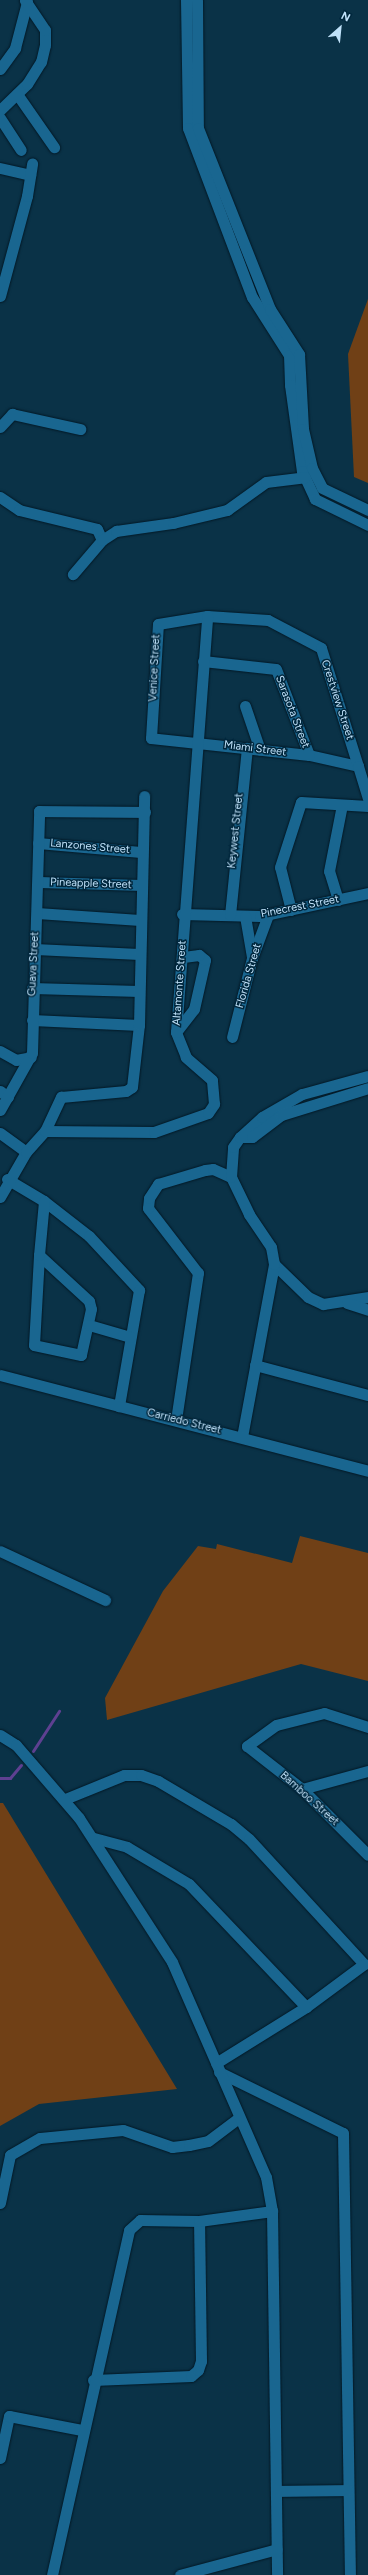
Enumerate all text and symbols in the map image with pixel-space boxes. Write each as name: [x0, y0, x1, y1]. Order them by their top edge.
north arrow: [320, 8, 360, 48]
text: N: [339, 9, 352, 25]
street label: Venice Street: [147, 634, 163, 702]
street label: Crestview Street: [318, 658, 356, 742]
street label: Sarasota Street: [272, 674, 312, 750]
street label: Miami Street: [223, 739, 287, 759]
street label: Keywest Street: [225, 793, 247, 869]
street label: Lanzones Street: [50, 837, 130, 857]
street label: Pineapple Street: [50, 876, 132, 892]
street label: Pinecrest Street: [260, 893, 340, 921]
street label: Guava Street: [26, 931, 42, 997]
street label: Altamonte Street: [170, 940, 190, 1026]
street label: Florida Street: [233, 942, 265, 1010]
street label: Carriedo Street: [146, 1406, 222, 1438]
street label: Bamboo Street: [277, 1769, 341, 1829]

